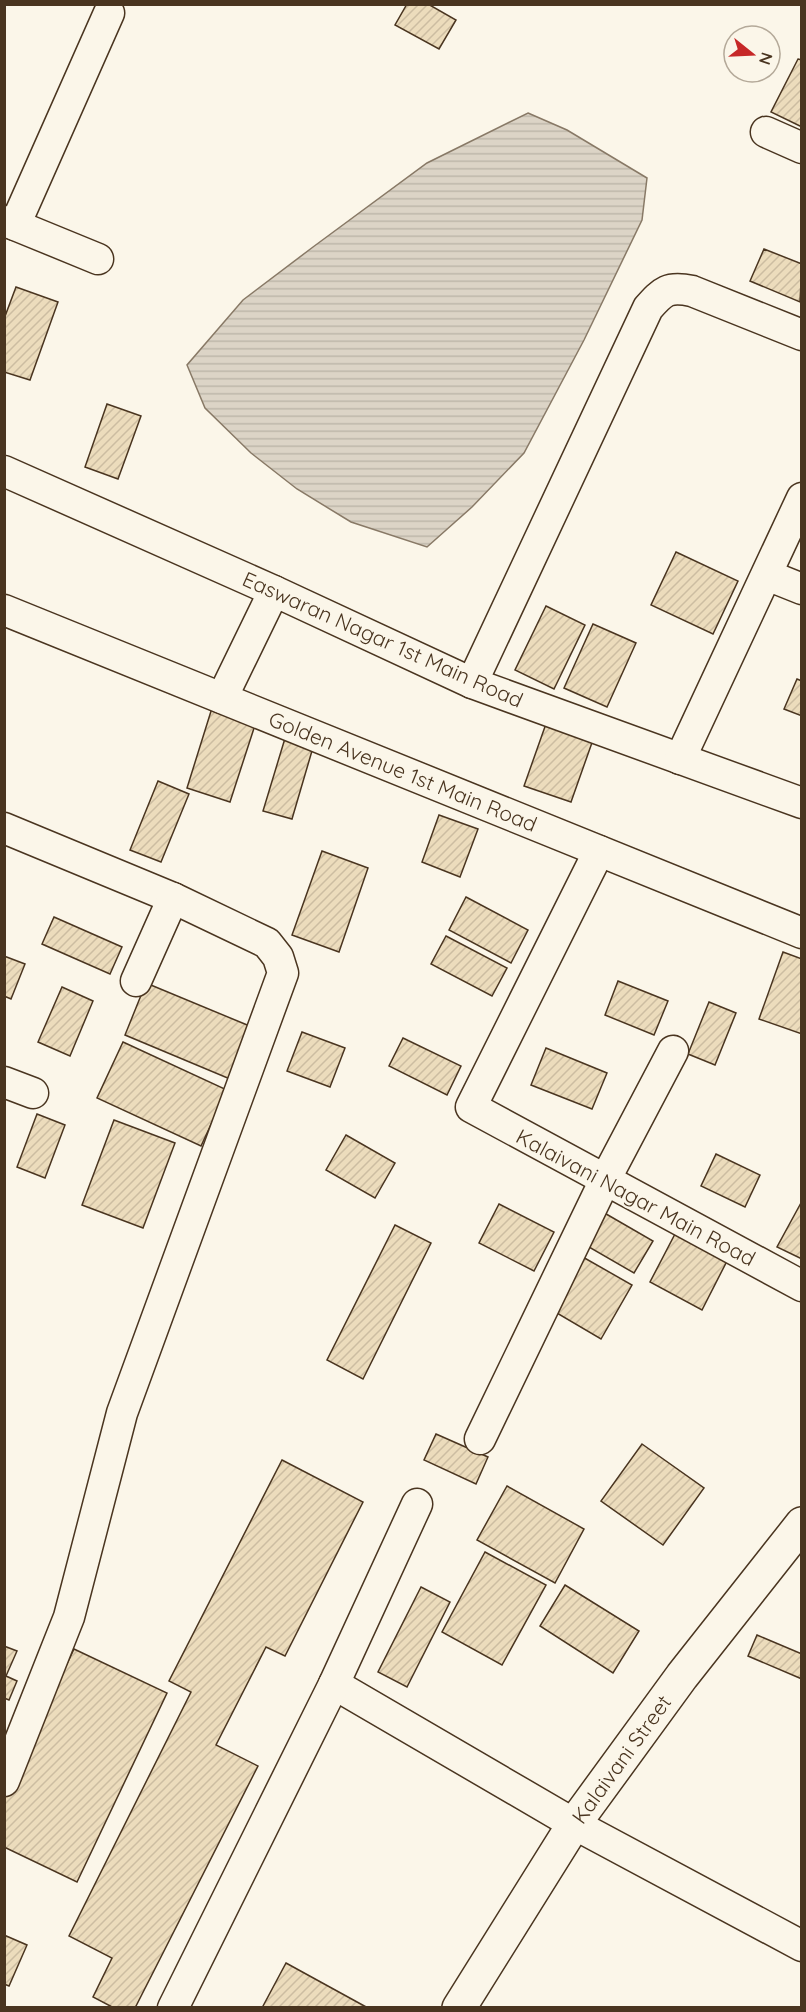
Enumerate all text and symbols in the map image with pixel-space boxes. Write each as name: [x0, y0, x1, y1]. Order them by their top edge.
north arrow: [722, 24, 782, 84]
text: N: [755, 50, 778, 67]
street label: Easwaran Nagar 1st Main Road: [239, 565, 527, 713]
street label: Golden Avenue 1st Main Road: [265, 705, 541, 837]
street label: Kalaivani Nagar Main Road: [512, 1123, 760, 1271]
street label: Kalaivani Street: [566, 1690, 676, 1828]

